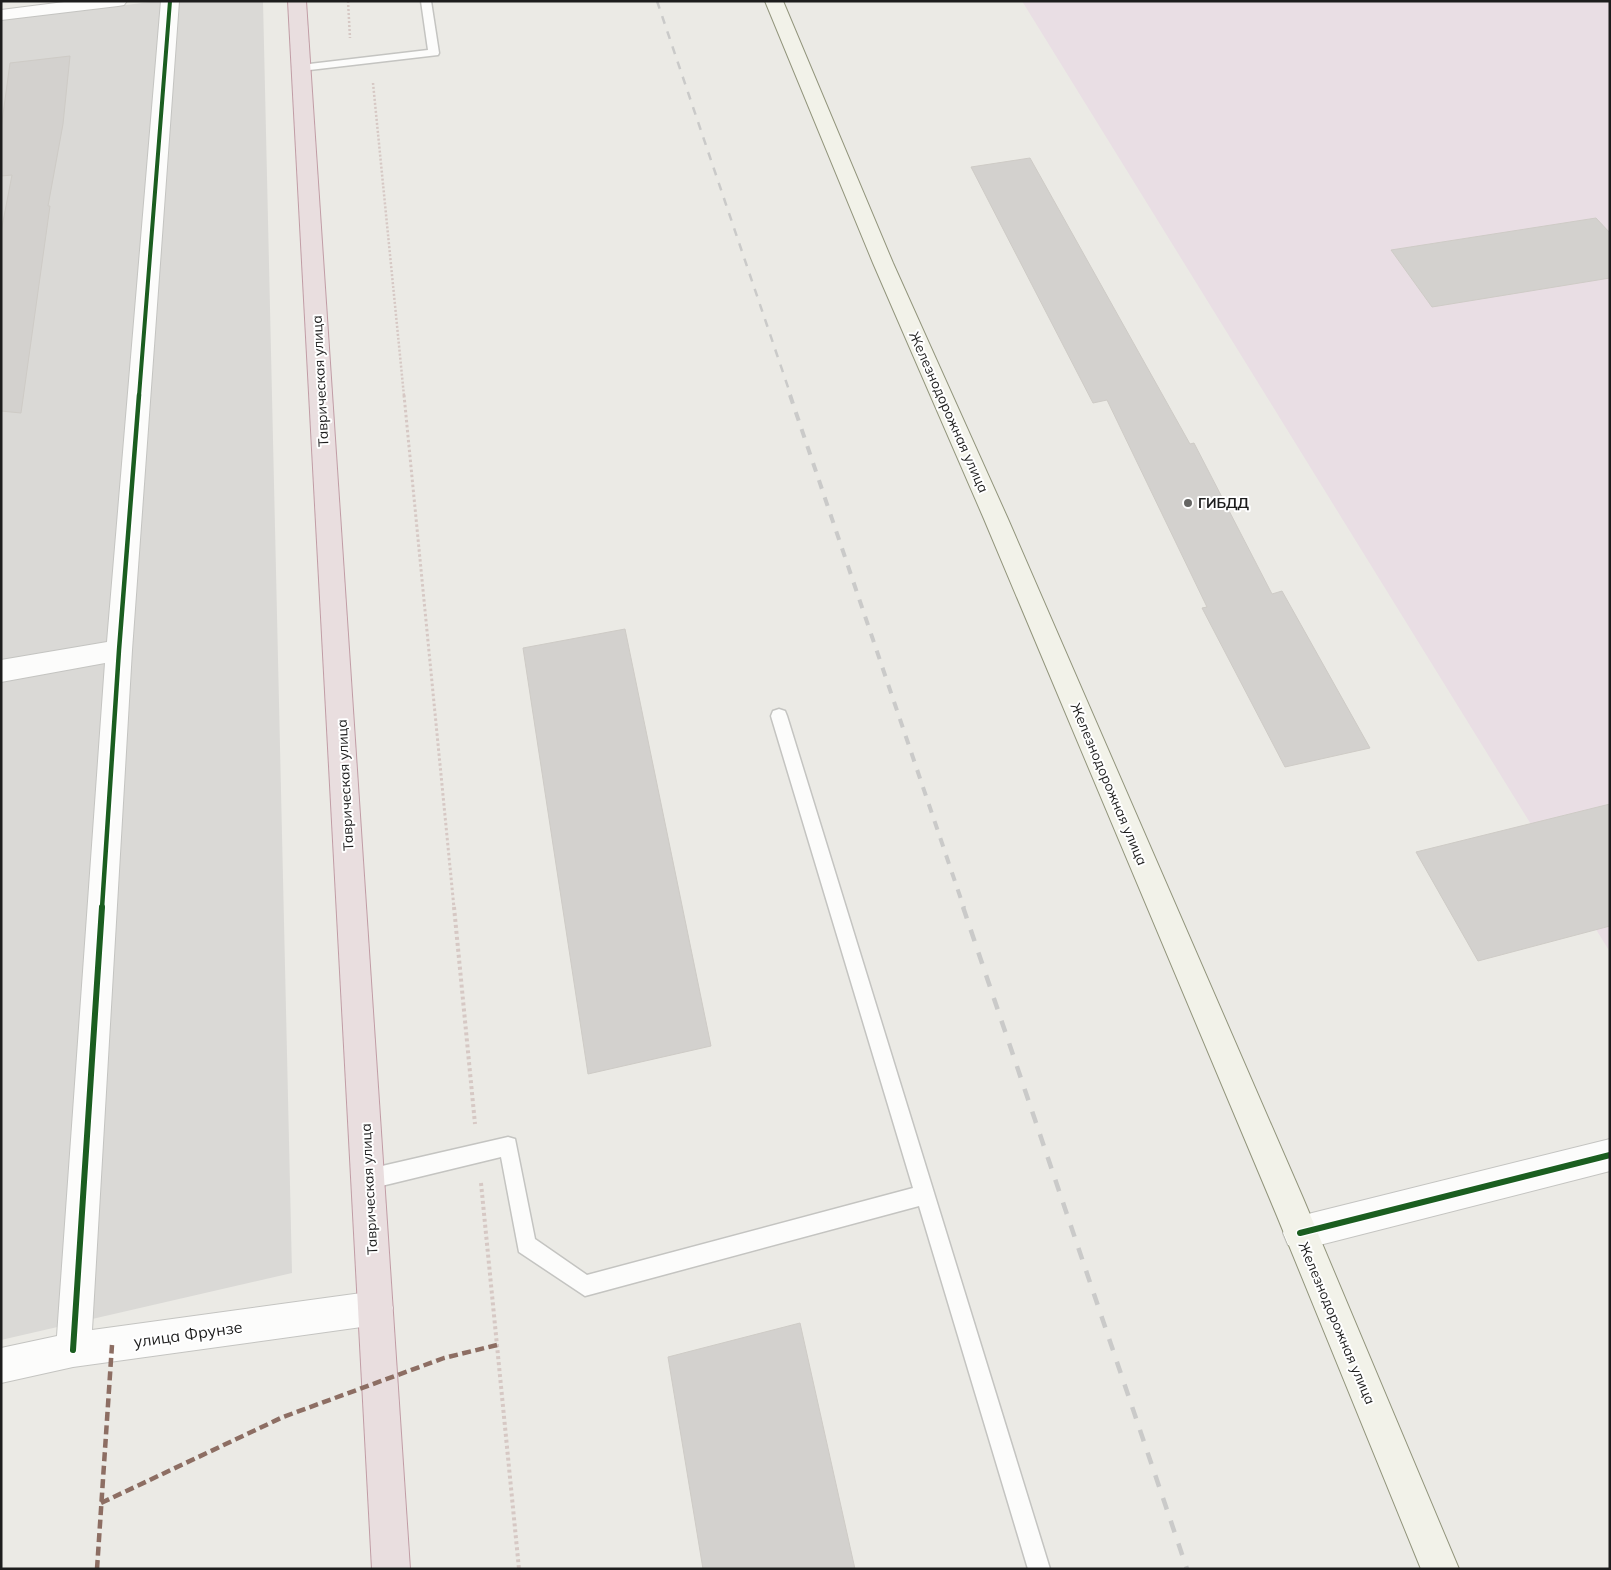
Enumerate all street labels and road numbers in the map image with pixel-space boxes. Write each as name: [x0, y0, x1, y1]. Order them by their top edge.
street label: Таврическая улица: [308, 315, 332, 447]
street label: Железнодорожная улица: [905, 328, 993, 496]
street label: Железнодорожная улица: [1067, 700, 1151, 868]
street label: Таврическая улица: [333, 719, 357, 851]
street label: Таврическая улица: [357, 1123, 381, 1255]
street label: Железнодорожная улица: [1295, 1239, 1379, 1407]
street label: улица Фрунзе: [132, 1316, 244, 1352]

